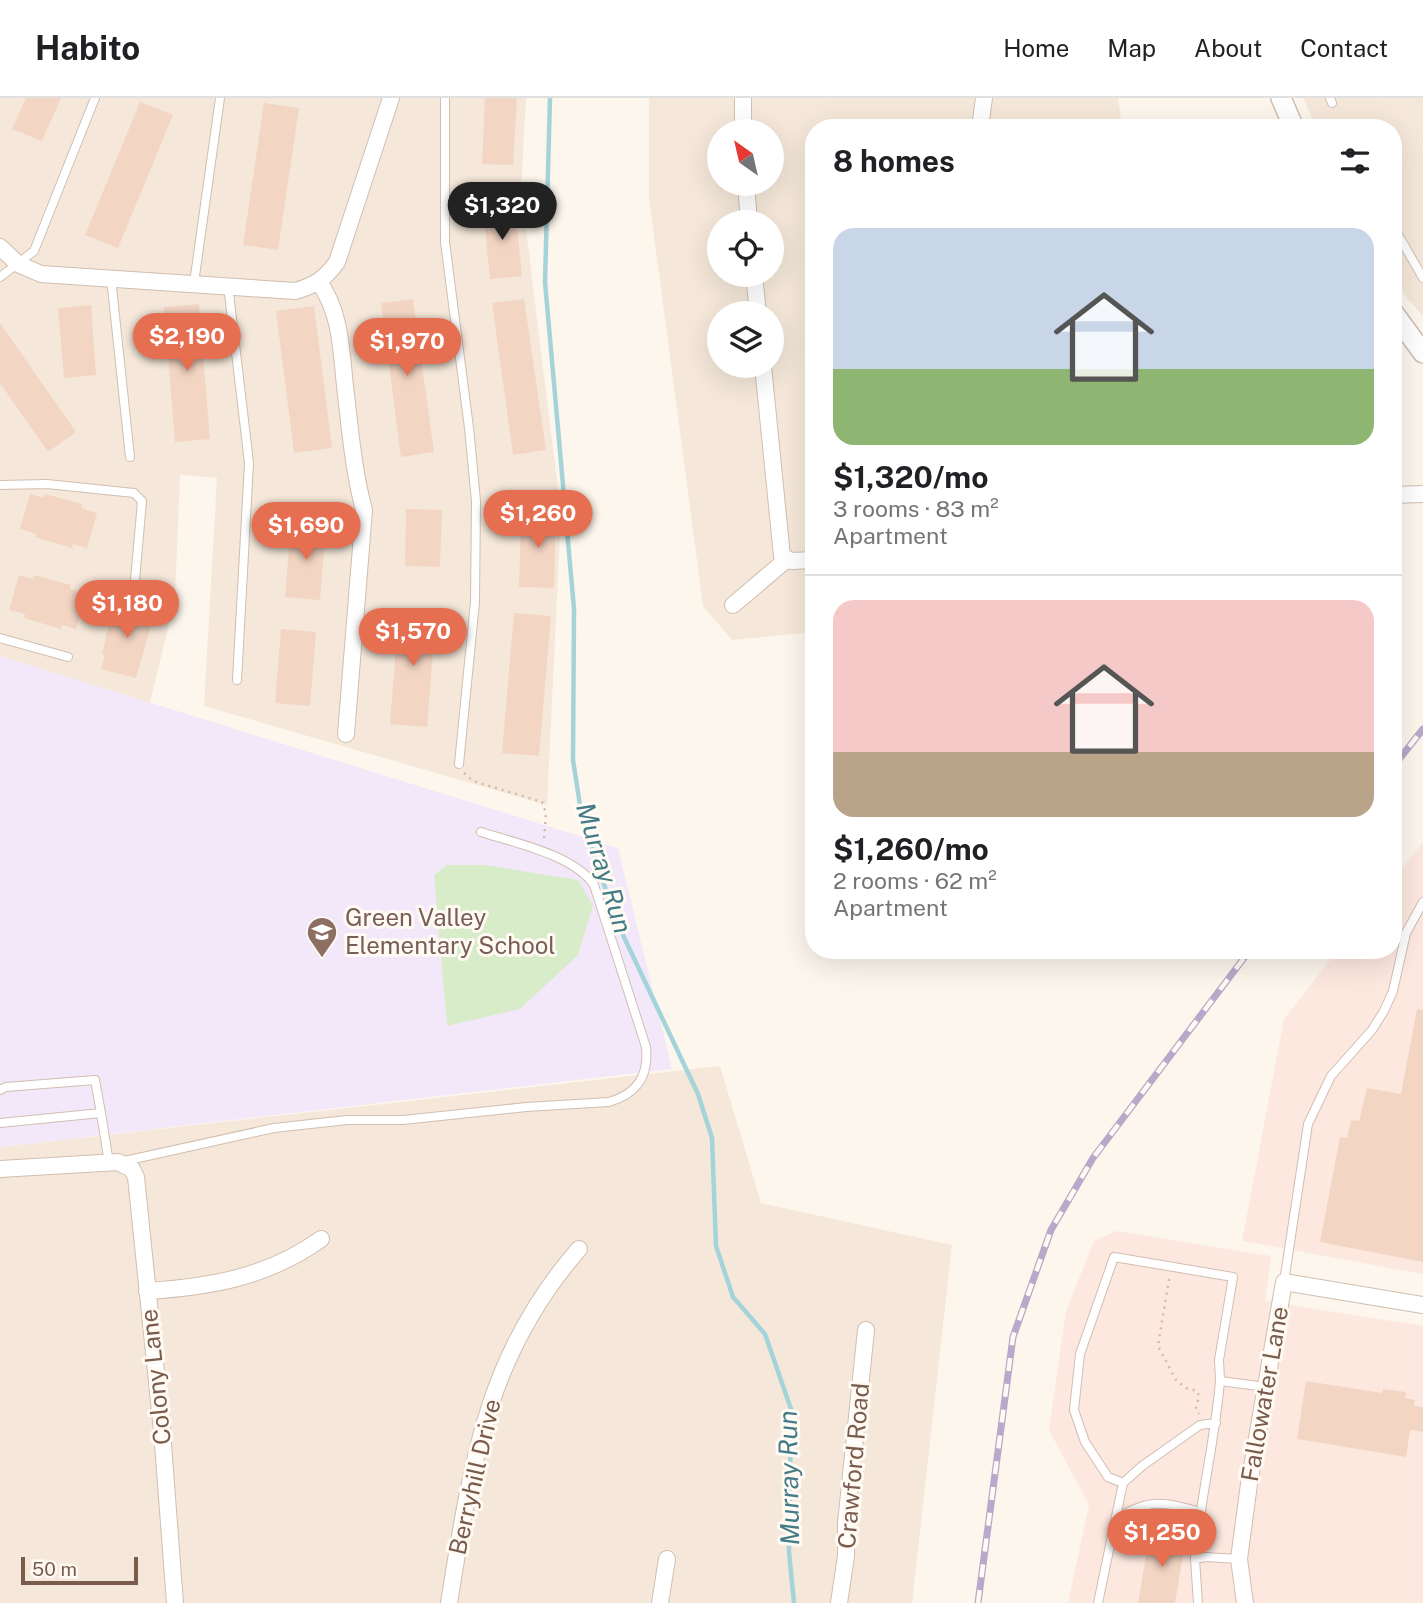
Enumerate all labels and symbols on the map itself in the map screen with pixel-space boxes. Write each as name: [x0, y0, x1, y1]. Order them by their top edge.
north arrow: [707, 119, 784, 196]
pin: $1,320: [445, 183, 559, 242]
pin: $2,190: [130, 314, 244, 373]
pin: $1,970: [350, 318, 464, 378]
pin: $1,260: [481, 490, 595, 550]
pin: $1,690: [249, 503, 363, 562]
pin: $1,180: [70, 580, 184, 640]
pin: $1,570: [356, 608, 470, 668]
water label: Murray Run: [570, 799, 639, 937]
place label: Green Valley Elementary School: [345, 903, 556, 959]
school or university icon: Green Valley Elementary School: [305, 915, 339, 959]
street label: Fallowater Lane: [1235, 1304, 1293, 1484]
street label: Colony Lane: [134, 1308, 176, 1446]
street label: Crawford Road: [832, 1382, 874, 1550]
street label: Berryhill Drive: [442, 1396, 506, 1557]
water label: Murray Run: [772, 1410, 805, 1546]
pin: $1,250: [1105, 1510, 1219, 1569]
scale bar: [21, 1554, 138, 1586]

